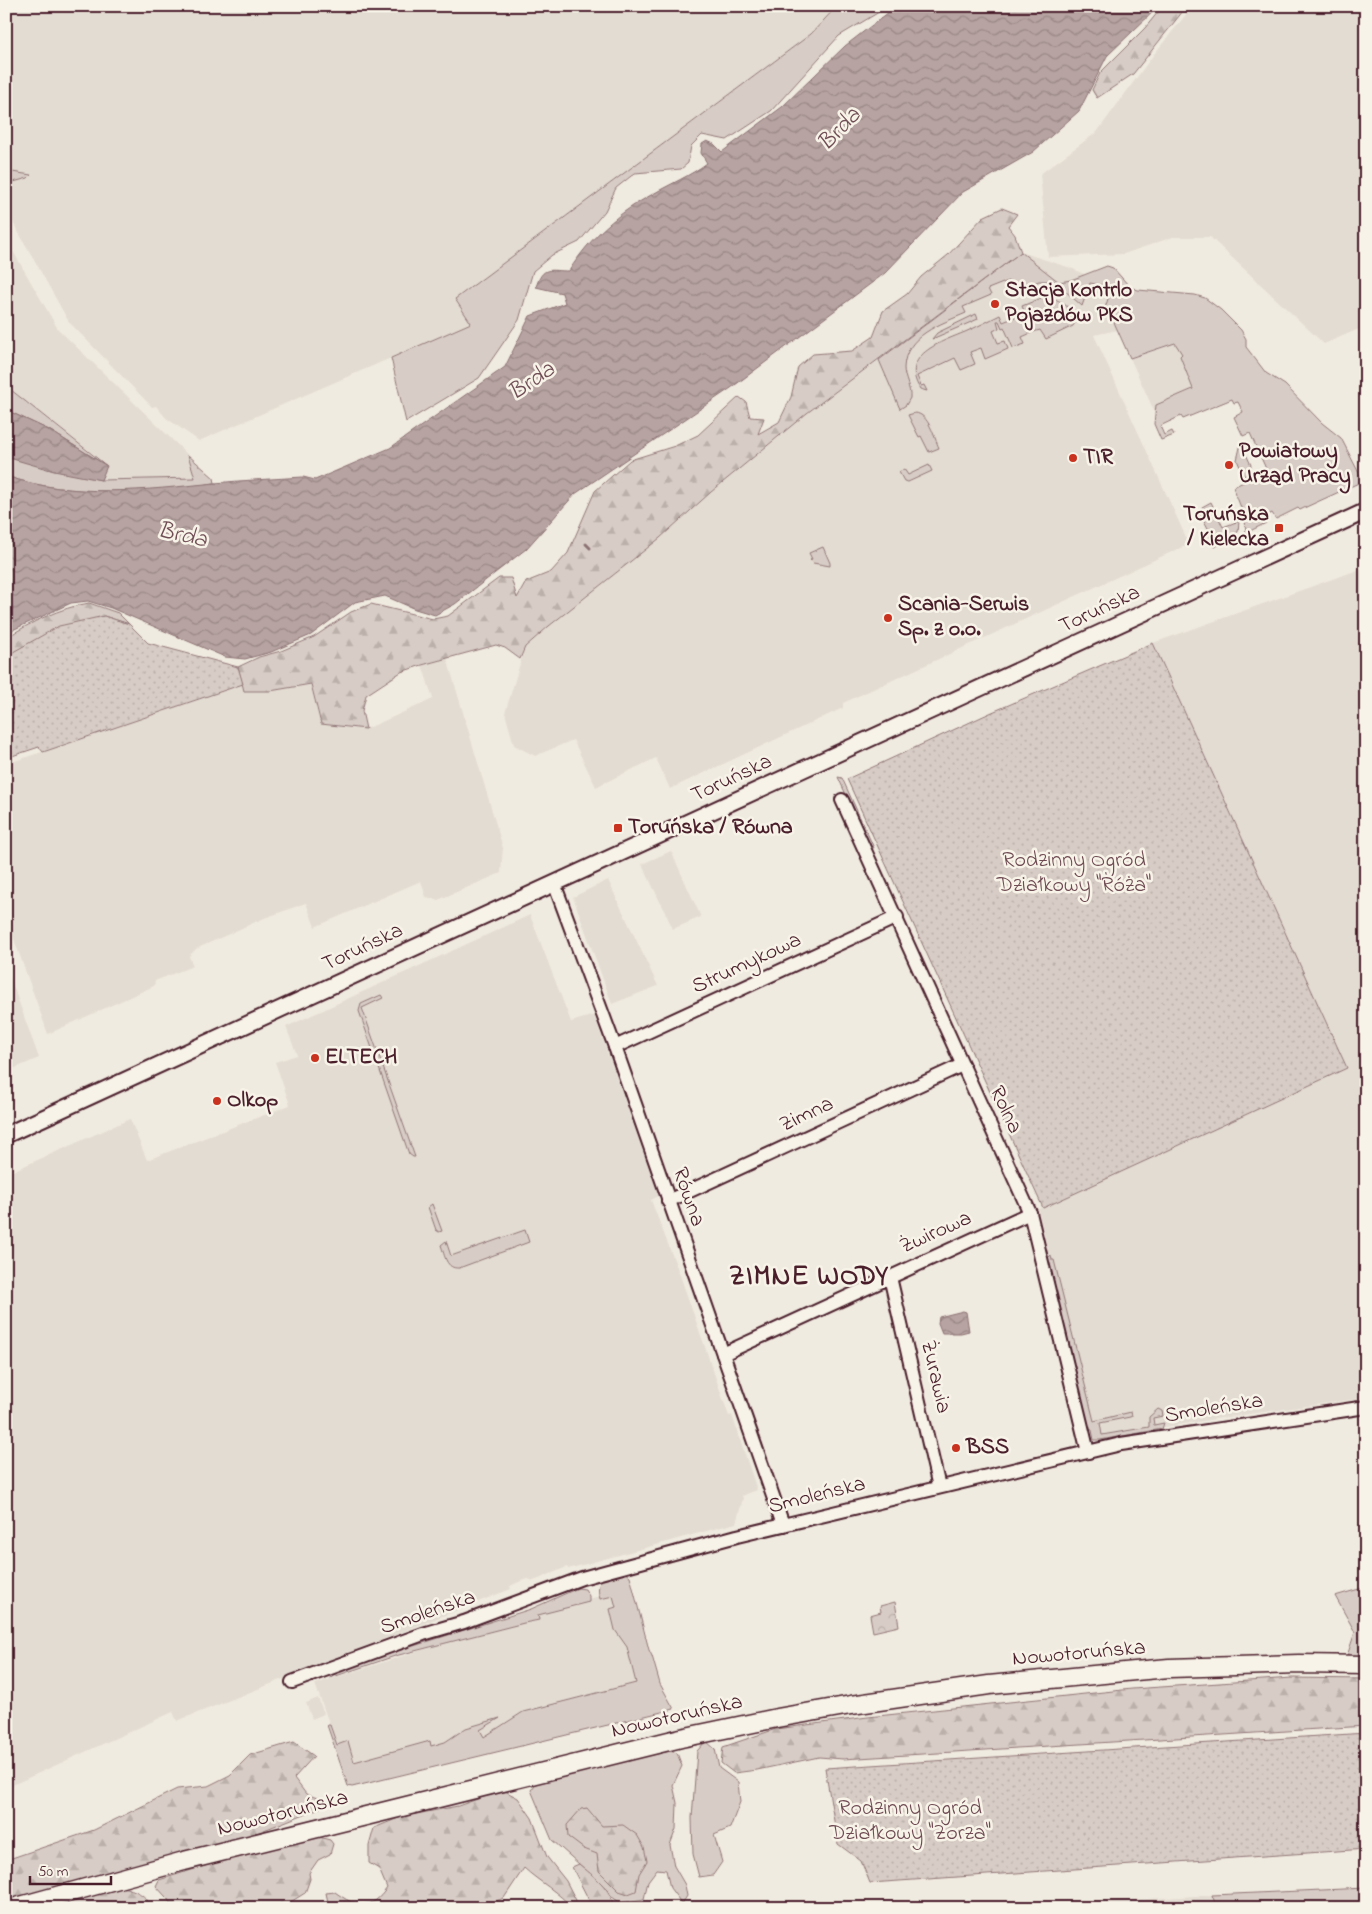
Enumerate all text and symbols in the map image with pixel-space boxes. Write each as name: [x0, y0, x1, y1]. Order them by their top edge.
water label: Brda: [810, 99, 871, 160]
place label: Stacja Kontrlo Pojazdów PKS: [1005, 275, 1133, 332]
marker: Stacja Kontrlo Pojazdów PKS: [989, 298, 1001, 310]
water label: Brda: [501, 353, 563, 411]
place label: Powiatowy Urząd Pracy: [1239, 436, 1351, 494]
place label: TIR: [1083, 442, 1114, 474]
marker: TIR: [1067, 452, 1079, 464]
marker: Powiatowy Urząd Pracy: [1223, 459, 1235, 471]
place label: Toruńska / Kielecka: [1183, 499, 1269, 556]
water label: Brda: [154, 513, 211, 559]
marker: Toruńska / Kielecka: [1273, 522, 1285, 534]
street label: Toruńska: [1054, 577, 1146, 643]
place label: Scania-Serwis Sp. z o.o.: [898, 589, 1029, 646]
marker: Scania-Serwis Sp. z o.o.: [882, 612, 894, 624]
street label: Toruńska: [686, 746, 778, 812]
place label: Toruńska / Równa: [628, 812, 793, 844]
marker: Toruńska / Równa: [612, 822, 624, 834]
park label: Rodzinny Ogród Działkowy "Róża": [996, 845, 1151, 903]
street label: Toruńska: [317, 915, 409, 981]
street label: Strumykowa: [687, 925, 807, 1004]
place label: ELTECH: [325, 1042, 397, 1074]
marker: ELTECH: [309, 1052, 321, 1064]
street label: Rolna: [980, 1081, 1030, 1139]
place label: Olkop: [227, 1085, 278, 1117]
street label: Zimna: [775, 1089, 839, 1141]
marker: Olkop: [211, 1095, 223, 1107]
street label: Równa: [663, 1163, 713, 1231]
street label: Żwirowa: [895, 1203, 977, 1263]
district label: ZIMNE WODY: [729, 1257, 889, 1298]
street label: Żurawia: [911, 1337, 959, 1417]
street label: Smoleńska: [1163, 1385, 1265, 1433]
place label: BSS: [965, 1432, 1009, 1464]
marker: BSS: [950, 1442, 962, 1454]
street label: Smoleńska: [765, 1468, 869, 1524]
street label: Smoleńska: [376, 1582, 480, 1644]
street label: Nowotoruńska: [1011, 1632, 1147, 1676]
street label: Nowotoruńska: [608, 1686, 746, 1748]
street label: Nowotoruńska: [214, 1782, 352, 1846]
park label: Rodzinny Ogród Działkowy "Zorza": [828, 1793, 991, 1851]
scale bar: [30, 1854, 111, 1886]
text: 50 m: [38, 1861, 69, 1883]

